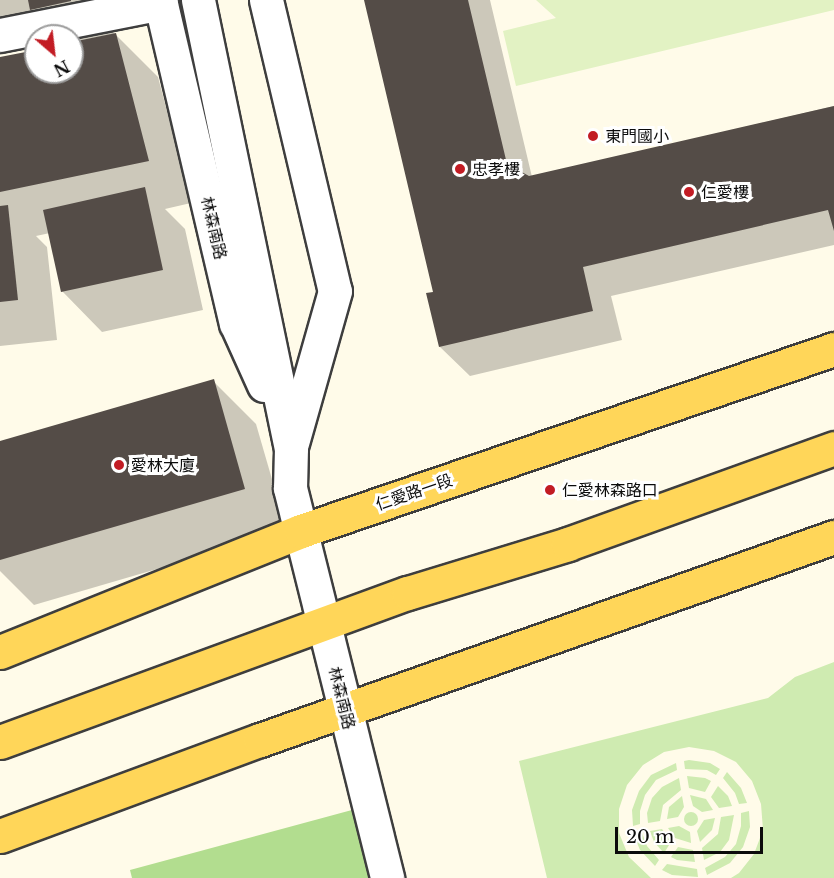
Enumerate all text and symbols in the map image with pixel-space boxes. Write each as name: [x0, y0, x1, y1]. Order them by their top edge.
north arrow: [24, 24, 84, 84]
text: N: [50, 56, 73, 80]
place label: 東門國小: [605, 126, 669, 146]
marker: 東門國小: [586, 129, 600, 143]
place label: 忠孝樓: [472, 159, 520, 179]
marker: 忠孝樓: [453, 162, 467, 176]
place label: 仁愛樓: [701, 182, 749, 202]
marker: 仁愛樓: [682, 185, 696, 199]
street label: 林森南路: [197, 195, 231, 261]
place label: 愛林大廈: [131, 455, 195, 475]
marker: 愛林大廈: [112, 458, 126, 472]
street label: 仁愛路一段: [373, 470, 455, 514]
place label: 仁愛林森路口: [562, 480, 658, 500]
marker: 仁愛林森路口: [543, 483, 557, 497]
street label: 林森南路: [325, 665, 359, 731]
scale bar: [618, 815, 766, 853]
text: 20 m: [626, 826, 674, 848]

